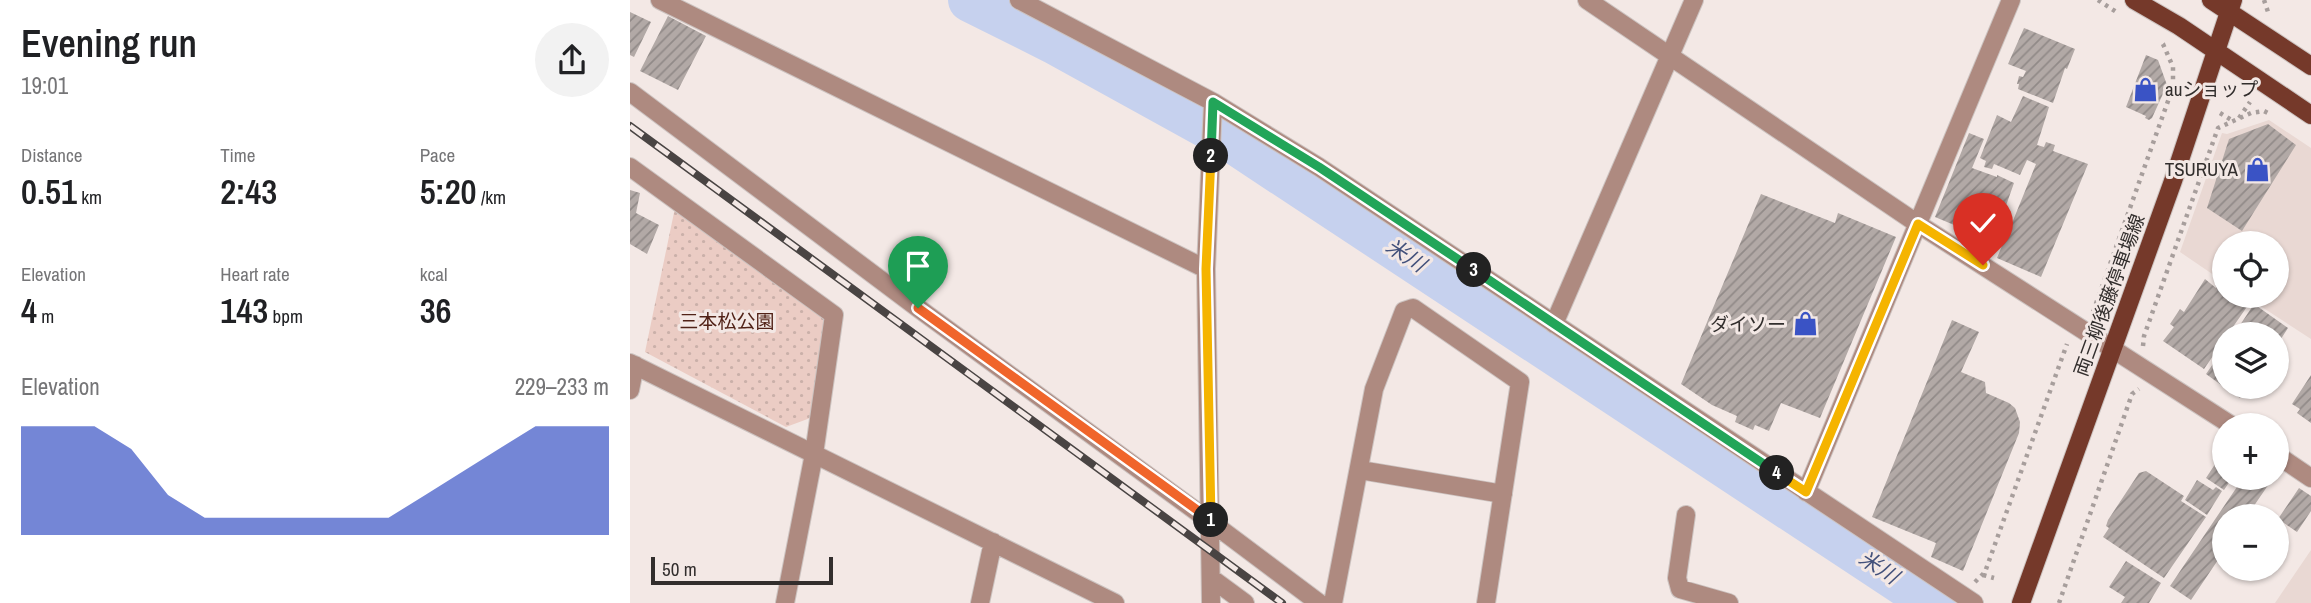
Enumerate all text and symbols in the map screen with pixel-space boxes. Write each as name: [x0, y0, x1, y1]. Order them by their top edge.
text: Evening run: [21, 18, 197, 69]
button: share: [535, 23, 609, 97]
text: 19:01: [21, 70, 68, 101]
shop icon: auショップ: [2131, 75, 2159, 103]
place label: auショップ: [2165, 76, 2258, 102]
pin: 2: [1194, 138, 1228, 174]
text: Distance: [21, 142, 82, 168]
text: Time: [220, 142, 255, 168]
text: Pace: [420, 142, 455, 168]
text: 2: [1206, 142, 1215, 168]
shop icon: TSURUYA: [2244, 155, 2272, 183]
place label: TSURUYA: [2165, 156, 2239, 182]
text: 0.51: [21, 168, 77, 215]
text: 2:43: [220, 168, 277, 215]
text: 5:20: [420, 168, 477, 215]
text: km: [77, 184, 102, 210]
text: /km: [477, 184, 506, 210]
pin: [1953, 193, 2013, 265]
icon: check: [1964, 204, 2002, 242]
street label: 両三柳後藤停車場線: [2068, 210, 2150, 380]
water label: 米川: [1380, 231, 1433, 280]
map controls: [2212, 231, 2289, 581]
button: locate: [2212, 231, 2289, 308]
pin: [888, 236, 948, 308]
icon: arrive: [899, 247, 937, 285]
pin: 3: [1456, 252, 1492, 288]
text: 3: [1469, 256, 1478, 282]
text: Elevation: [21, 261, 86, 287]
text: Heart rate: [220, 261, 290, 287]
text: kcal: [420, 261, 447, 287]
text: 4: [21, 287, 37, 334]
text: 143: [220, 287, 268, 334]
text: 36: [420, 287, 452, 334]
text: m: [37, 303, 54, 329]
text: bpm: [268, 303, 303, 329]
park label: 三本松公園: [679, 308, 775, 334]
shop icon: ダイソー: [1792, 310, 1820, 338]
place label: ダイソー: [1710, 311, 1786, 337]
button: layers: [2212, 322, 2289, 399]
text: Elevation: [21, 371, 100, 402]
text: 229–233 m: [515, 371, 609, 402]
button: +: [2212, 413, 2289, 490]
pin: 4: [1760, 456, 1794, 490]
text: 4: [1772, 459, 1781, 485]
pin: 1: [1194, 503, 1228, 538]
button: −: [2212, 504, 2289, 581]
text: 1: [1206, 506, 1215, 532]
water label: 米川: [1853, 543, 1906, 592]
scale bar: [651, 554, 833, 586]
text: 50 m: [662, 556, 697, 582]

